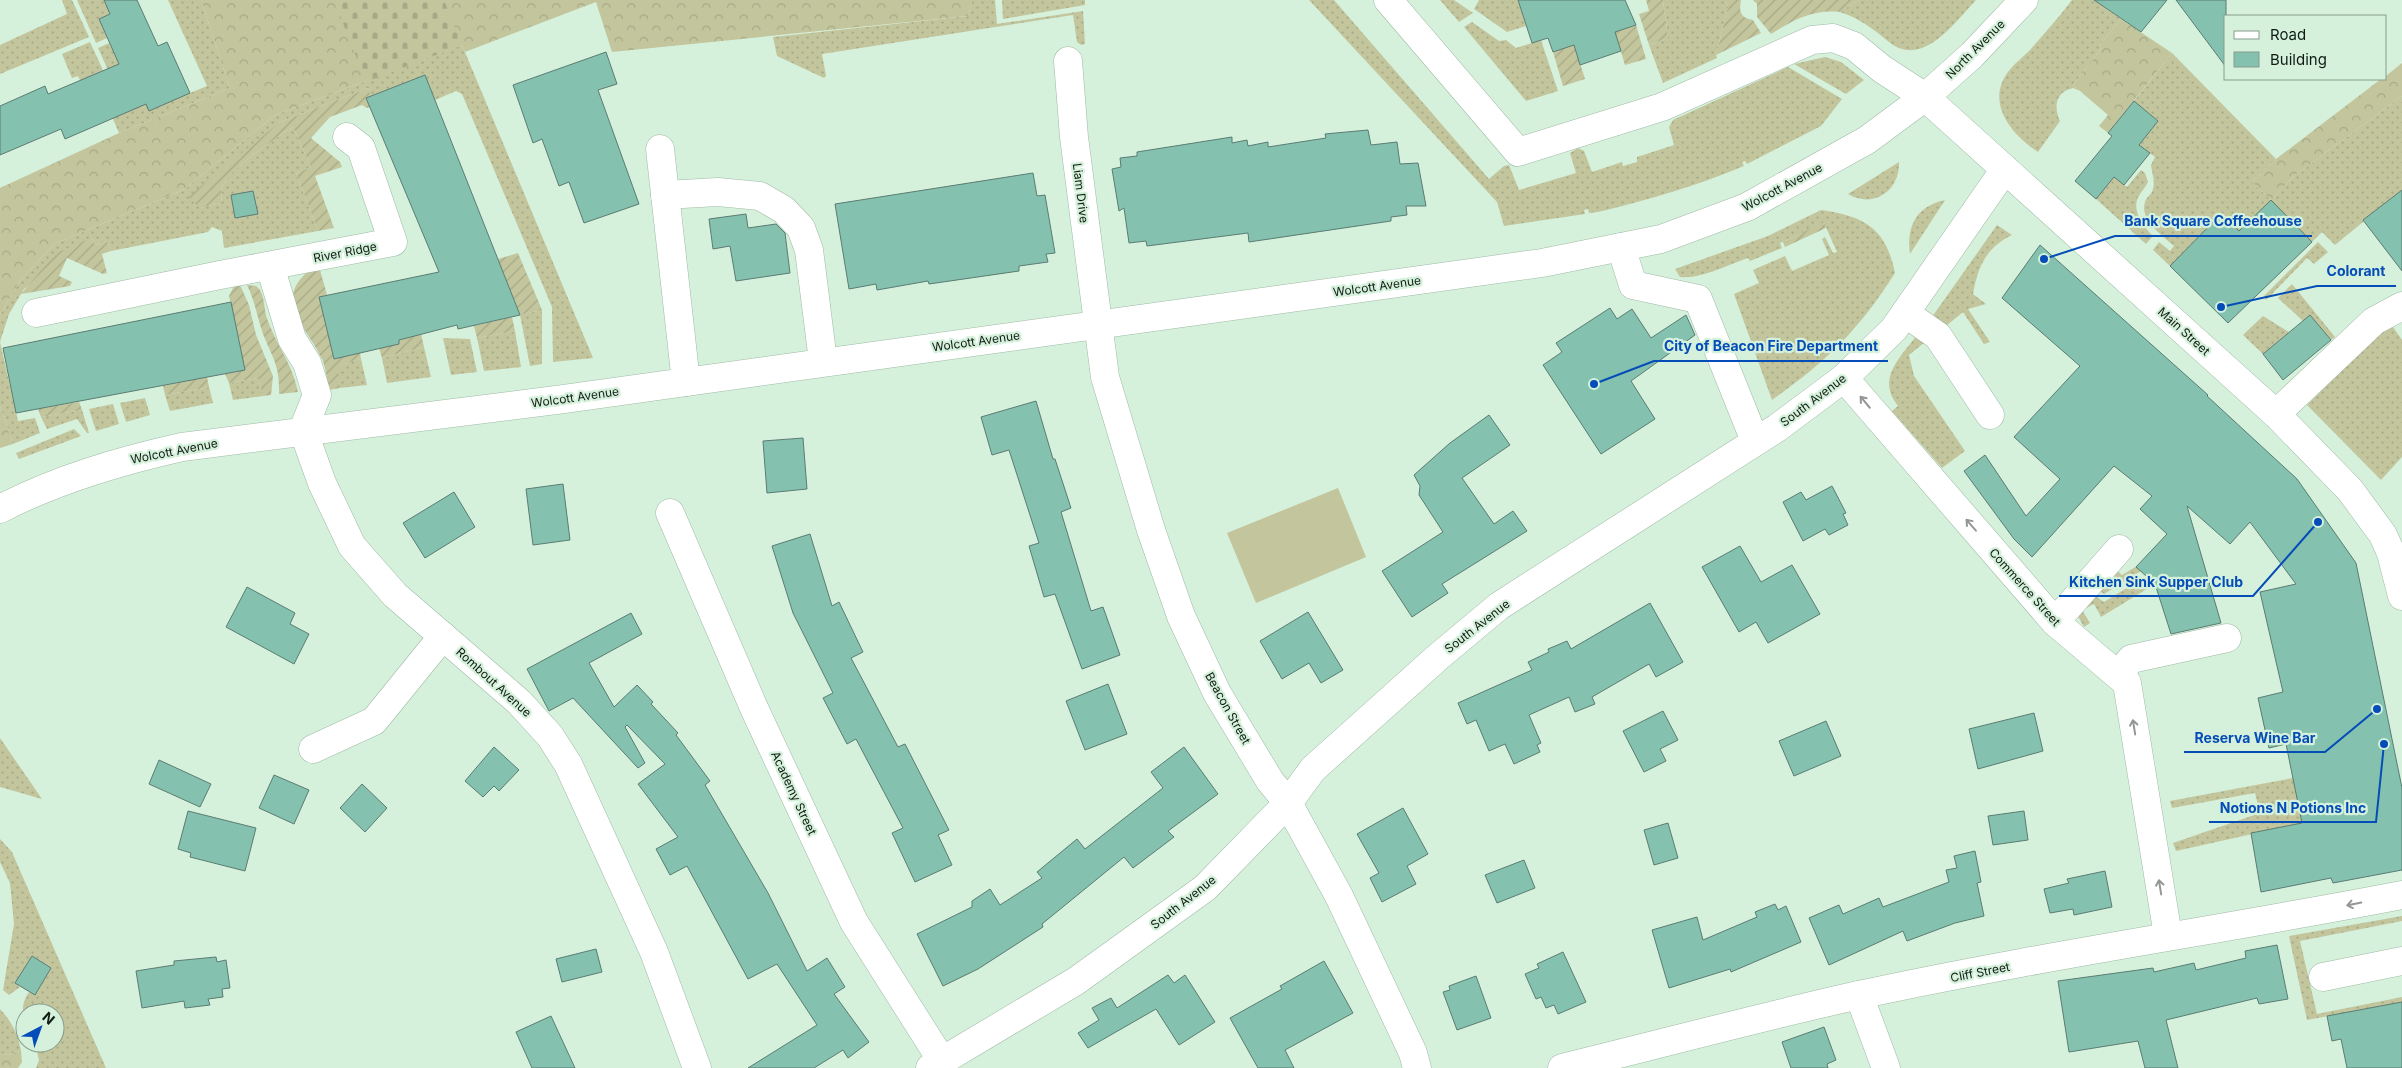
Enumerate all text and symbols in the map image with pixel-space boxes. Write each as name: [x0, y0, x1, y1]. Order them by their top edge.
legend: [2224, 15, 2387, 80]
street label: North Avenue: [1942, 16, 2008, 82]
text: Road: [2270, 25, 2306, 44]
text: Building: [2270, 50, 2327, 69]
street label: Wolcott Avenue: [1739, 160, 1825, 214]
street label: Liam Drive: [1070, 162, 1092, 224]
callout: Bank Square Coffeehouse: [2115, 207, 2312, 236]
text: Bank Square Coffeehouse: [2124, 212, 2302, 229]
street label: River Ridge: [312, 238, 378, 266]
callout: Colorant: [2317, 257, 2396, 286]
text: Colorant: [2327, 262, 2385, 279]
street label: Wolcott Avenue: [1332, 272, 1422, 300]
street label: Main Street: [2155, 304, 2213, 358]
street label: Wolcott Avenue: [931, 327, 1021, 355]
callout: City of Beacon Fire Department: [1654, 332, 1888, 361]
text: City of Beacon Fire Department: [1664, 337, 1878, 354]
street label: South Avenue: [1777, 370, 1849, 430]
street label: Wolcott Avenue: [530, 383, 620, 411]
one-way arrow: [1860, 395, 1871, 408]
street label: Wolcott Avenue: [129, 435, 219, 467]
one-way arrow: [1966, 519, 1977, 532]
street label: Commerce Street: [1986, 545, 2064, 629]
callout: Kitchen Sink Supper Club: [2059, 567, 2253, 596]
text: Kitchen Sink Supper Club: [2069, 573, 2243, 590]
street label: South Avenue: [1441, 596, 1513, 656]
street label: Rombout Avenue: [453, 644, 535, 720]
street label: Beacon Street: [1202, 669, 1254, 747]
one-way arrow: [2129, 719, 2139, 735]
callout: Reserva Wine Bar: [2184, 723, 2325, 752]
text: Reserva Wine Bar: [2195, 729, 2316, 746]
street label: Academy Street: [768, 749, 820, 837]
callout: Notions N Potions Inc: [2209, 793, 2376, 822]
text: Notions N Potions Inc: [2220, 799, 2366, 816]
street label: South Avenue: [1147, 872, 1219, 932]
one-way arrow: [2155, 880, 2165, 896]
one-way arrow: [2347, 899, 2363, 909]
street label: Cliff Street: [1949, 959, 2011, 985]
north arrow: [15, 1003, 65, 1053]
text: N: [39, 1008, 58, 1028]

